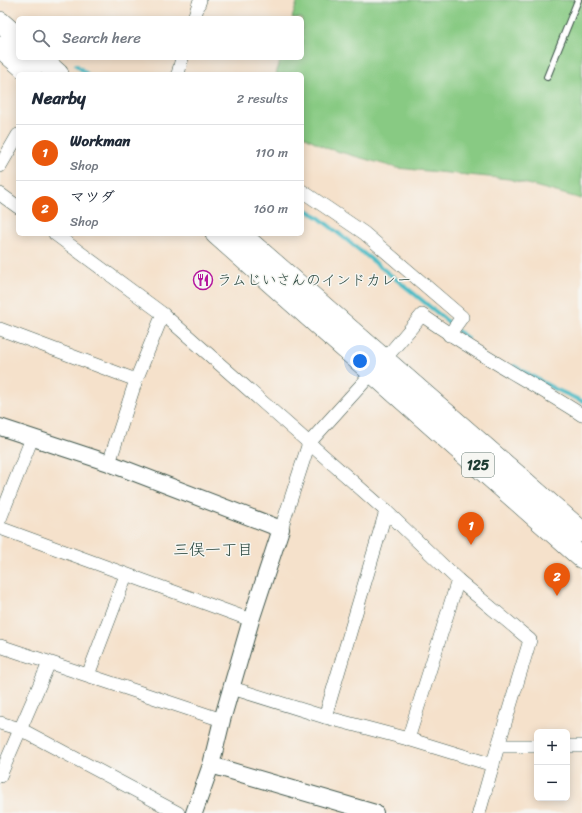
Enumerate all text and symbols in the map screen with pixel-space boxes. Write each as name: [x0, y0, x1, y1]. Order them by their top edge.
search box: [16, 16, 304, 60]
text: Search here: [62, 25, 141, 51]
icon: search: [30, 27, 52, 49]
text: Nearby: [32, 83, 86, 113]
text: 2 results: [237, 87, 288, 110]
text: Workman: [70, 128, 130, 154]
text: 1: [42, 141, 48, 164]
text: 110 m: [255, 141, 288, 164]
text: Shop: [70, 154, 98, 177]
text: マツダ: [70, 184, 115, 210]
text: 2: [41, 197, 49, 220]
text: 160 m: [253, 197, 288, 220]
text: Shop: [70, 210, 98, 233]
place label: ラムじいさんのインドカレー: [217, 267, 412, 293]
restaurant icon: ラムじいさんのインドカレー: [192, 269, 214, 291]
your location: [350, 351, 370, 371]
road number: 125: [462, 453, 494, 477]
pin: 1: [458, 512, 484, 545]
district label: 三俣一丁目: [173, 535, 253, 564]
pin: 2: [544, 563, 570, 596]
map controls: [534, 729, 570, 801]
button: +: [534, 729, 570, 765]
button: −: [534, 765, 570, 801]

